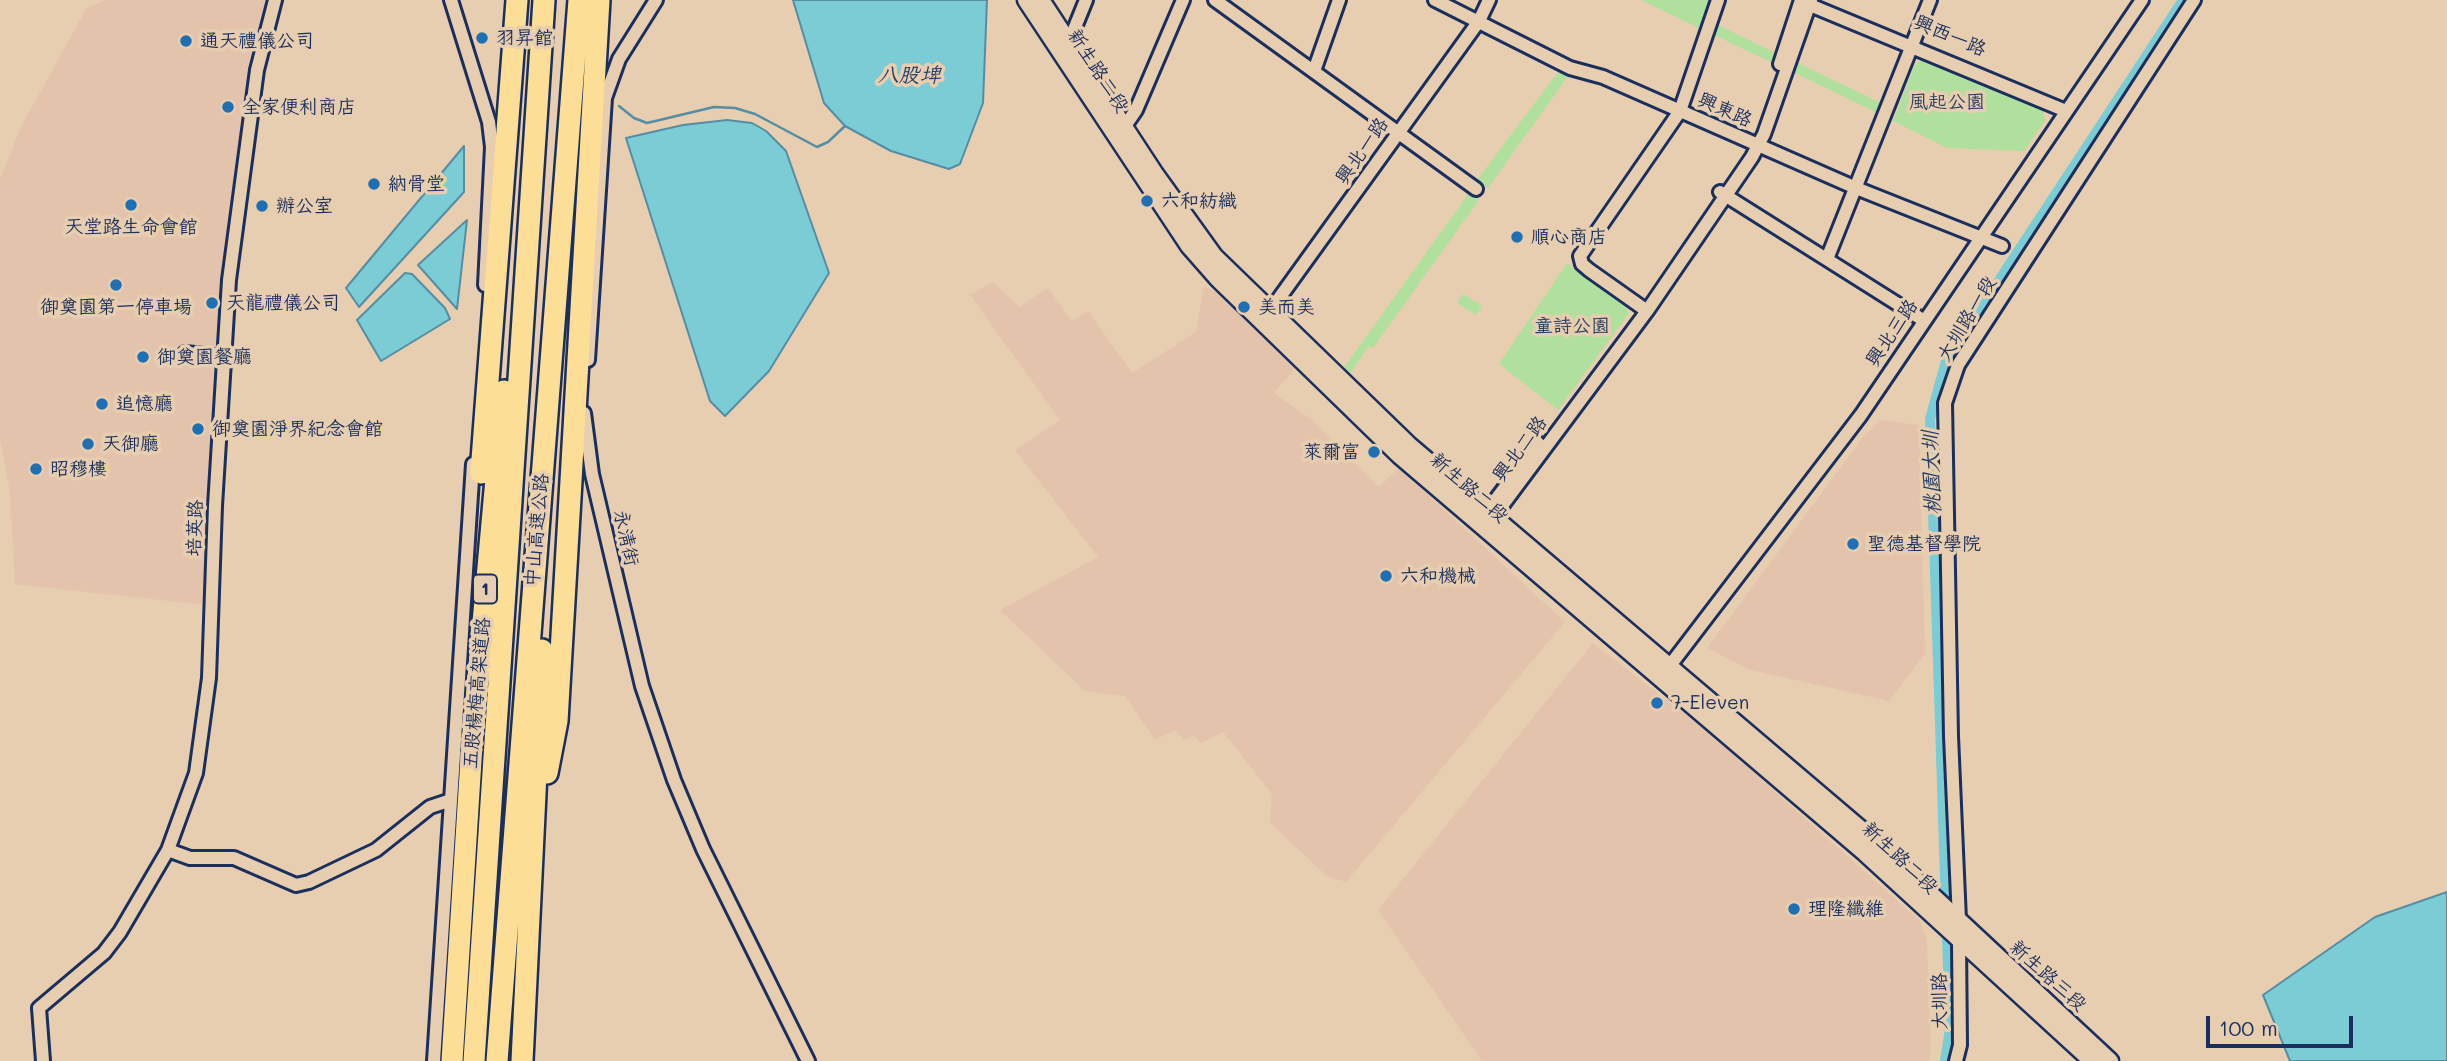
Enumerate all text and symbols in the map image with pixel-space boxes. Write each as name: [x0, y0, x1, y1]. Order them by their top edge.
street label: 興西一路: [1911, 11, 1989, 61]
street label: 新生路二段: [1063, 25, 1133, 117]
place label: 羽昇館: [496, 27, 553, 49]
place label: 通天禮儀公司: [200, 30, 314, 52]
marker: 羽昇館: [474, 30, 490, 46]
marker: 通天禮儀公司: [178, 33, 194, 49]
water label: 八股埤: [878, 63, 940, 89]
street label: 興東路: [1694, 88, 1756, 132]
park label: 風起公園: [1909, 91, 1985, 113]
place label: 全家便利商店: [242, 96, 356, 118]
marker: 全家便利商店: [220, 99, 236, 115]
street label: 興北一路: [1331, 113, 1393, 189]
place label: 納骨堂: [388, 173, 445, 195]
marker: 納骨堂: [366, 176, 382, 192]
place label: 六和紡織: [1161, 190, 1237, 212]
marker: 六和紡織: [1139, 193, 1155, 209]
place label: 辦公室: [276, 195, 333, 217]
marker: 天堂路生命會館: [123, 197, 139, 213]
marker: 辦公室: [254, 198, 270, 214]
place label: 天堂路生命會館: [65, 216, 197, 238]
place label: 順心商店: [1531, 226, 1607, 248]
marker: 順心商店: [1509, 229, 1525, 245]
street label: 大圳路一段: [1933, 272, 2001, 366]
marker: 御奠園第一停車場: [108, 277, 124, 293]
place label: 天龍禮儀公司: [226, 292, 340, 314]
marker: 天龍禮儀公司: [204, 295, 220, 311]
street label: 興北三路: [1861, 295, 1923, 371]
place label: 御奠園第一停車場: [40, 296, 192, 318]
place label: 美而美: [1258, 296, 1315, 318]
marker: 美而美: [1236, 299, 1252, 315]
park label: 童詩公園: [1534, 315, 1610, 337]
place label: 御奠園餐廳: [157, 346, 252, 368]
marker: 御奠園餐廳: [135, 349, 151, 365]
place label: 追憶廳: [116, 393, 173, 415]
marker: 追憶廳: [94, 396, 110, 412]
street label: 興北二路: [1488, 412, 1552, 486]
place label: 御奠園淨界紀念會館: [212, 418, 383, 440]
marker: 御奠園淨界紀念會館: [190, 421, 206, 437]
water label: 桃園大圳: [1918, 431, 1946, 515]
place label: 天御廳: [102, 433, 159, 455]
marker: 天御廳: [80, 436, 96, 452]
place label: 萊爾富: [1303, 441, 1360, 463]
marker: 萊爾富: [1366, 444, 1382, 460]
street label: 新生路二段: [1426, 448, 1512, 528]
place label: 昭穆樓: [50, 458, 107, 480]
marker: 昭穆樓: [28, 461, 44, 477]
street label: 中山高速公路: [521, 472, 553, 588]
street label: 培英路: [183, 499, 207, 557]
street label: 永清街: [609, 508, 643, 568]
place label: 聖德基督學院: [1867, 533, 1981, 555]
marker: 聖德基督學院: [1845, 536, 1861, 552]
place label: 六和機械: [1400, 565, 1476, 587]
marker: 六和機械: [1378, 568, 1394, 584]
road number: 1: [473, 574, 497, 604]
street label: 五股楊梅高架道路: [459, 616, 495, 770]
place label: 7-Eleven: [1671, 692, 1749, 714]
marker: 7-Eleven: [1649, 695, 1665, 711]
street label: 新生路二段: [1857, 817, 1943, 899]
place label: 理隆纖維: [1808, 898, 1884, 920]
marker: 理隆纖維: [1786, 901, 1802, 917]
street label: 新生路三段: [2005, 936, 2091, 1016]
street label: 大圳路: [1928, 972, 1952, 1030]
scale bar: [2209, 1002, 2356, 1046]
text: 100 m: [2219, 1014, 2278, 1041]

